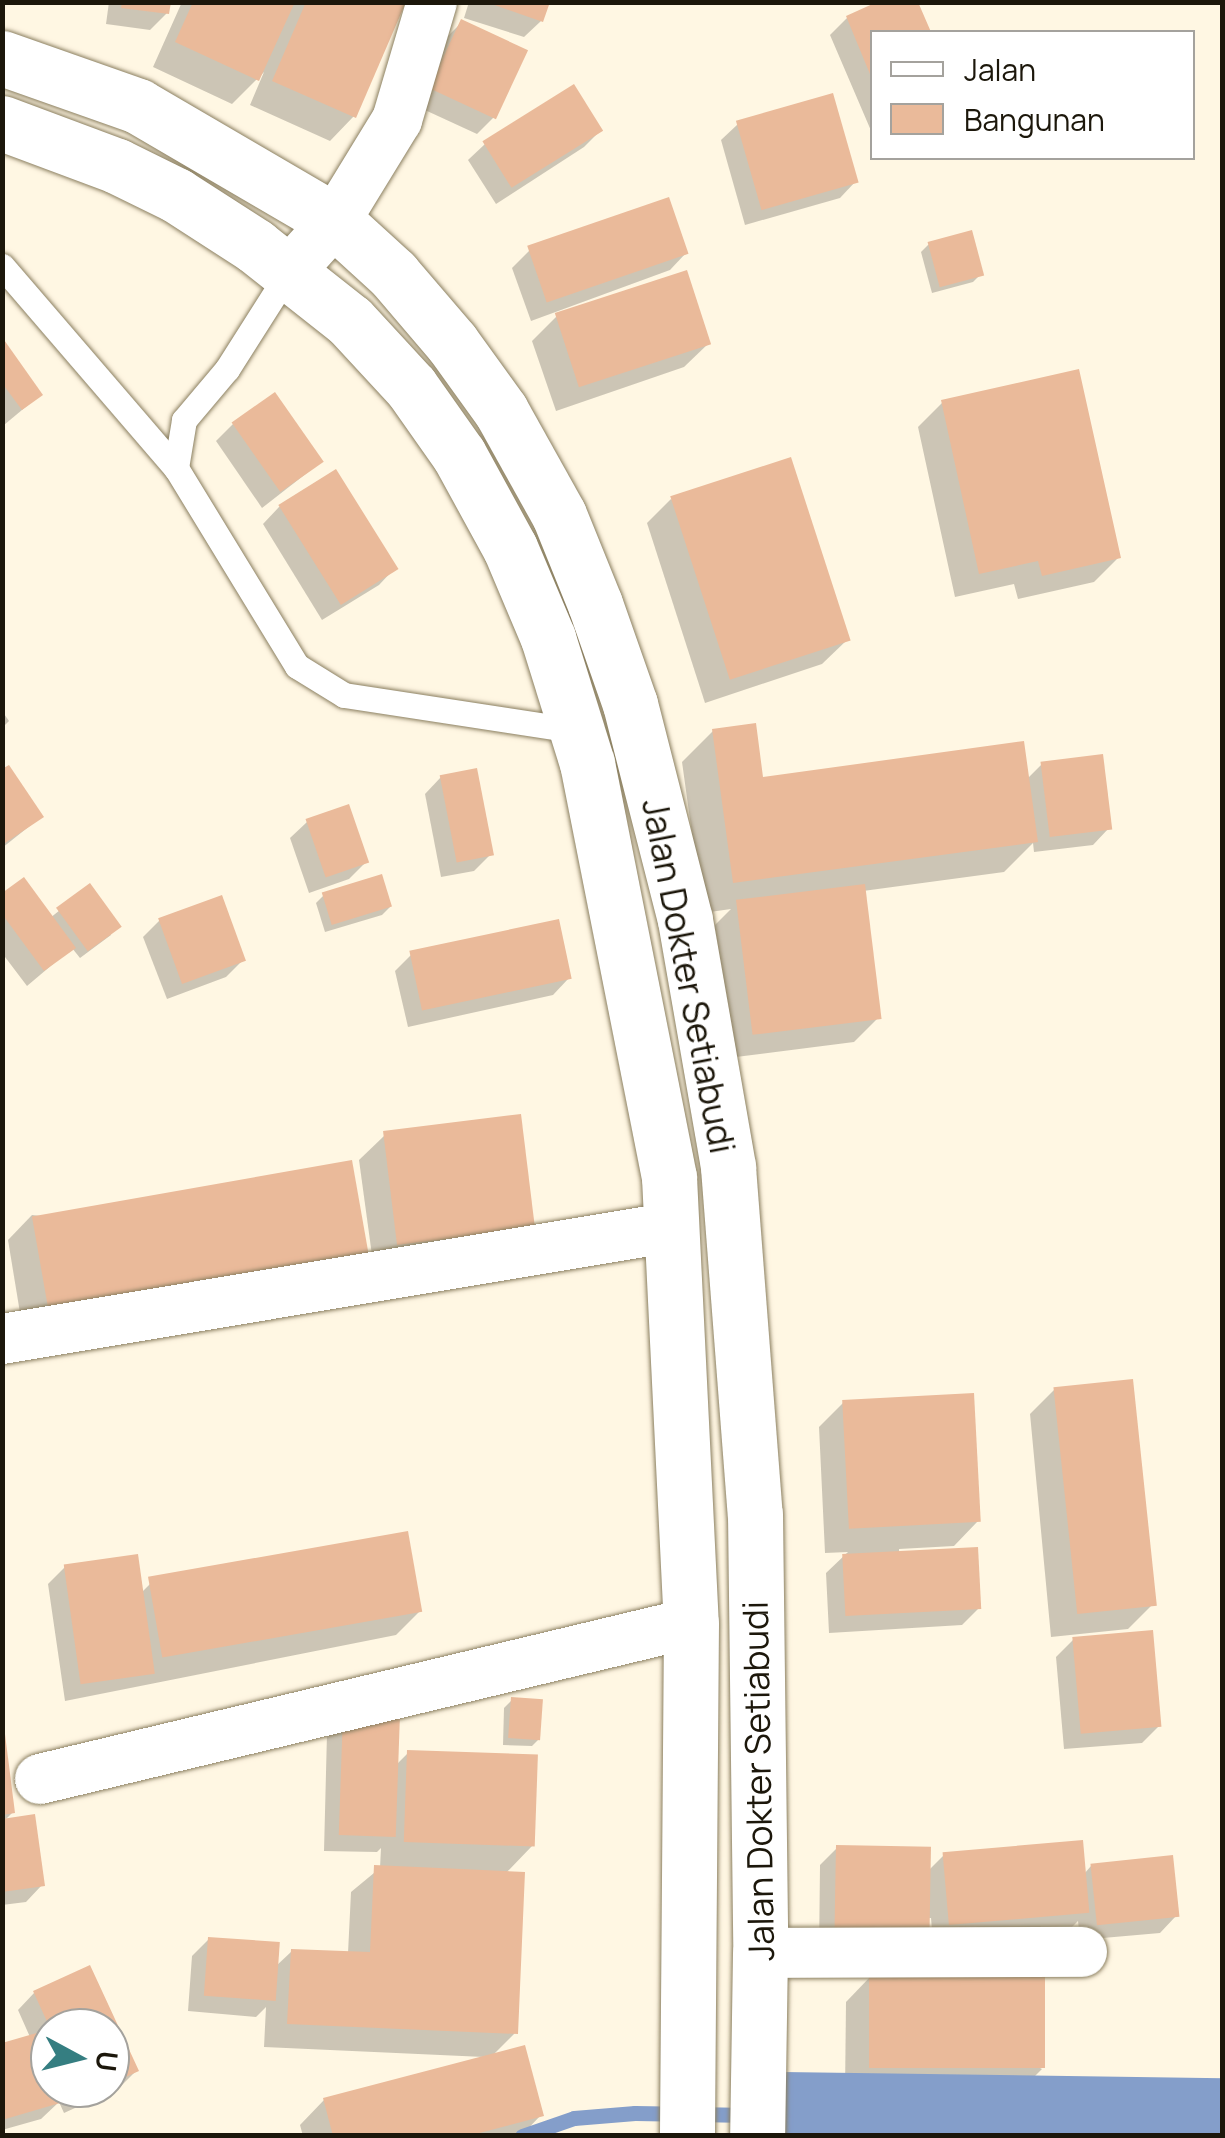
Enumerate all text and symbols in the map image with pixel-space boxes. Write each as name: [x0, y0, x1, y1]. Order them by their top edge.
legend: [870, 30, 1195, 160]
text: Jalan: [964, 49, 1036, 90]
text: Bangunan: [964, 99, 1105, 140]
street label: Jalan Dokter Setiabudi: [634, 795, 744, 1157]
street label: Jalan Dokter Setiabudi: [734, 1601, 782, 1961]
north arrow: [30, 2008, 130, 2108]
text: U: [88, 2049, 128, 2074]

